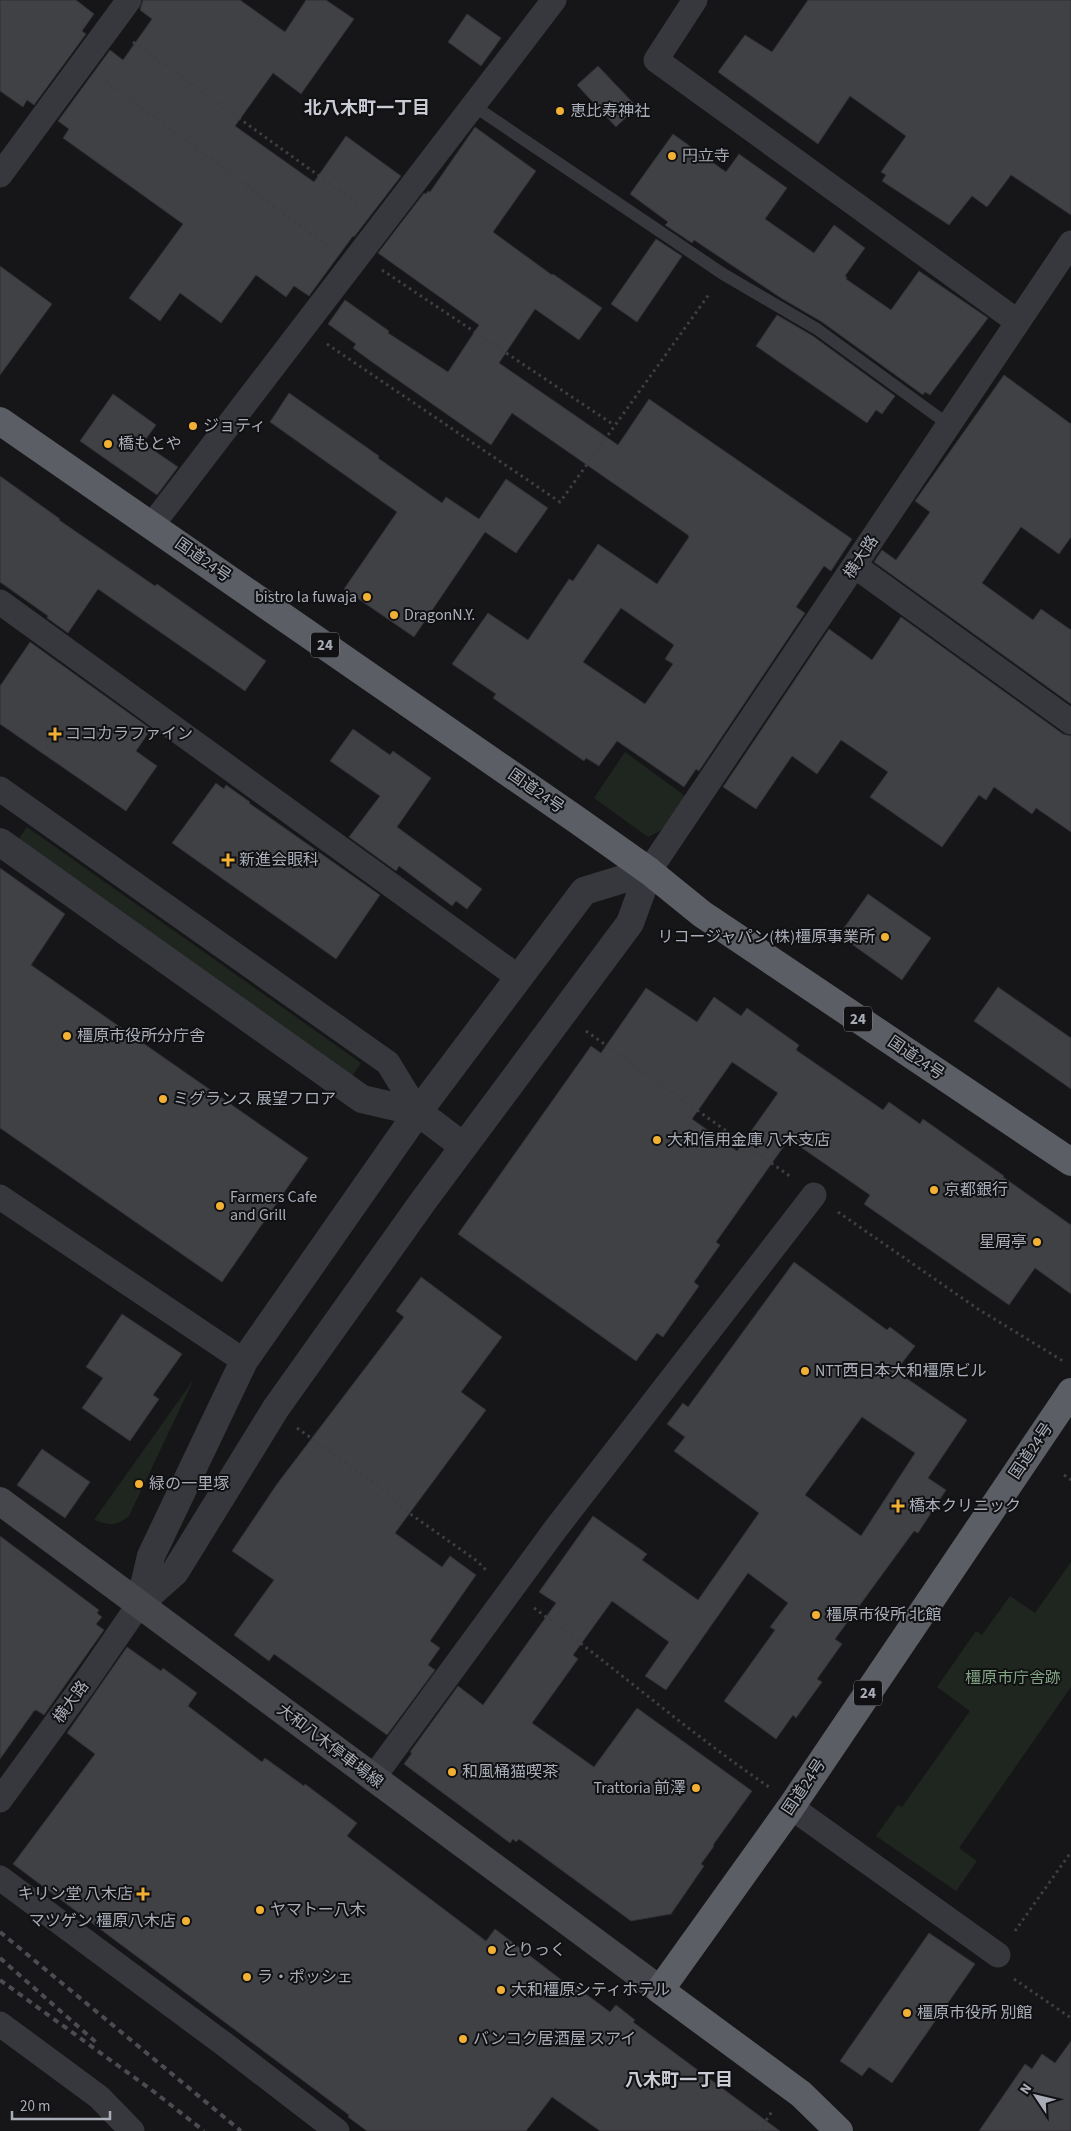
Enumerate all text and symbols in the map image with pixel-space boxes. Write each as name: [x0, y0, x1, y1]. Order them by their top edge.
district label: 北八木町一丁目: [304, 96, 430, 121]
place label: 恵比寿神社: [570, 100, 650, 122]
marker: 恵比寿神社: [554, 105, 566, 117]
place label: 円立寺: [682, 145, 730, 167]
marker: 円立寺: [666, 150, 678, 162]
place label: ジョティ: [203, 415, 266, 437]
marker: ジョティ: [187, 420, 199, 432]
place label: 橋もとや: [118, 433, 182, 455]
marker: 橋もとや: [102, 438, 114, 450]
street label: 横大路: [838, 531, 884, 583]
street label: 国道24号: [171, 533, 235, 587]
place label: bistro la fuwaja: [255, 586, 357, 608]
marker: bistro la fuwaja: [361, 591, 373, 603]
place label: DragonN.Y.: [404, 604, 475, 626]
marker: DragonN.Y.: [388, 609, 400, 621]
road number: 24: [311, 632, 339, 658]
place label: ココカラファイン: [65, 723, 193, 745]
marker: ココカラファイン: [49, 728, 61, 740]
street label: 国道24号: [504, 764, 568, 818]
place label: 新進会眼科: [239, 849, 319, 871]
marker: 新進会眼科: [221, 853, 235, 867]
place label: リコージャパン(株)橿原事業所: [658, 926, 875, 948]
marker: リコージャパン(株)橿原事業所: [879, 931, 891, 943]
road number: 24: [844, 1006, 872, 1032]
place label: 橿原市役所分庁舎: [77, 1025, 205, 1047]
marker: 橿原市役所分庁舎: [61, 1030, 73, 1042]
street label: 国道24号: [883, 1031, 949, 1085]
place label: ミグランス 展望フロア: [173, 1088, 336, 1110]
marker: ミグランス 展望フロア: [157, 1093, 169, 1105]
place label: 大和信用金庫 八木支店: [667, 1129, 830, 1151]
marker: 大和信用金庫 八木支店: [651, 1134, 663, 1146]
place label: 京都銀行: [944, 1179, 1008, 1201]
marker: 京都銀行: [928, 1184, 940, 1196]
place label: Farmers Cafe and Grill: [230, 1186, 317, 1226]
marker: Farmers Cafe and Grill: [214, 1200, 226, 1212]
place label: 星屑亭: [979, 1231, 1027, 1253]
marker: 星屑亭: [1031, 1236, 1043, 1248]
place label: NTT西日本大和橿原ビル: [815, 1360, 987, 1382]
marker: NTT西日本大和橿原ビル: [799, 1365, 811, 1377]
street label: 国道24号: [1004, 1418, 1058, 1484]
place label: 緑の一里塚: [149, 1473, 229, 1495]
marker: 緑の一里塚: [133, 1478, 145, 1490]
place label: 橋本クリニック: [909, 1495, 1021, 1517]
marker: 橋本クリニック: [891, 1499, 905, 1513]
place label: 橿原市役所 北館: [826, 1604, 941, 1626]
marker: 橿原市役所 北館: [810, 1609, 822, 1621]
park label: 橿原市庁舎跡: [965, 1667, 1061, 1689]
street label: 横大路: [48, 1676, 94, 1728]
road number: 24: [854, 1680, 882, 1706]
street label: 大和八木停車場線: [272, 1699, 388, 1793]
street label: 国道24号: [777, 1754, 831, 1820]
place label: 和風桶猫喫茶: [462, 1761, 558, 1783]
marker: 和風桶猫喫茶: [446, 1766, 458, 1778]
place label: Trattoria 前澤: [593, 1777, 686, 1799]
marker: Trattoria 前澤: [690, 1782, 702, 1794]
place label: キリン堂 八木店: [18, 1883, 133, 1905]
marker: キリン堂 八木店: [137, 1888, 149, 1900]
place label: ヤマトー八木: [270, 1899, 366, 1921]
marker: ヤマトー八木: [254, 1904, 266, 1916]
place label: マツゲン 橿原八木店: [29, 1910, 176, 1932]
marker: マツゲン 橿原八木店: [180, 1915, 192, 1927]
place label: とりっく: [502, 1939, 566, 1961]
marker: とりっく: [486, 1944, 498, 1956]
place label: ラ・ポッシェ: [257, 1966, 353, 1988]
marker: ラ・ポッシェ: [241, 1971, 253, 1983]
place label: 大和橿原シティホテル: [511, 1979, 670, 2001]
marker: 大和橿原シティホテル: [495, 1984, 507, 1996]
place label: 橿原市役所 別館: [917, 2002, 1032, 2024]
marker: 橿原市役所 別館: [901, 2007, 913, 2019]
place label: バンコク居酒屋 スアイ: [473, 2028, 636, 2050]
marker: バンコク居酒屋 スアイ: [457, 2033, 469, 2045]
district label: 八木町一丁目: [625, 2068, 733, 2093]
north arrow: [1011, 2071, 1061, 2121]
text: N: [1015, 2080, 1037, 2099]
scale bar: [12, 2088, 110, 2120]
text: 20 m: [20, 2096, 50, 2117]

